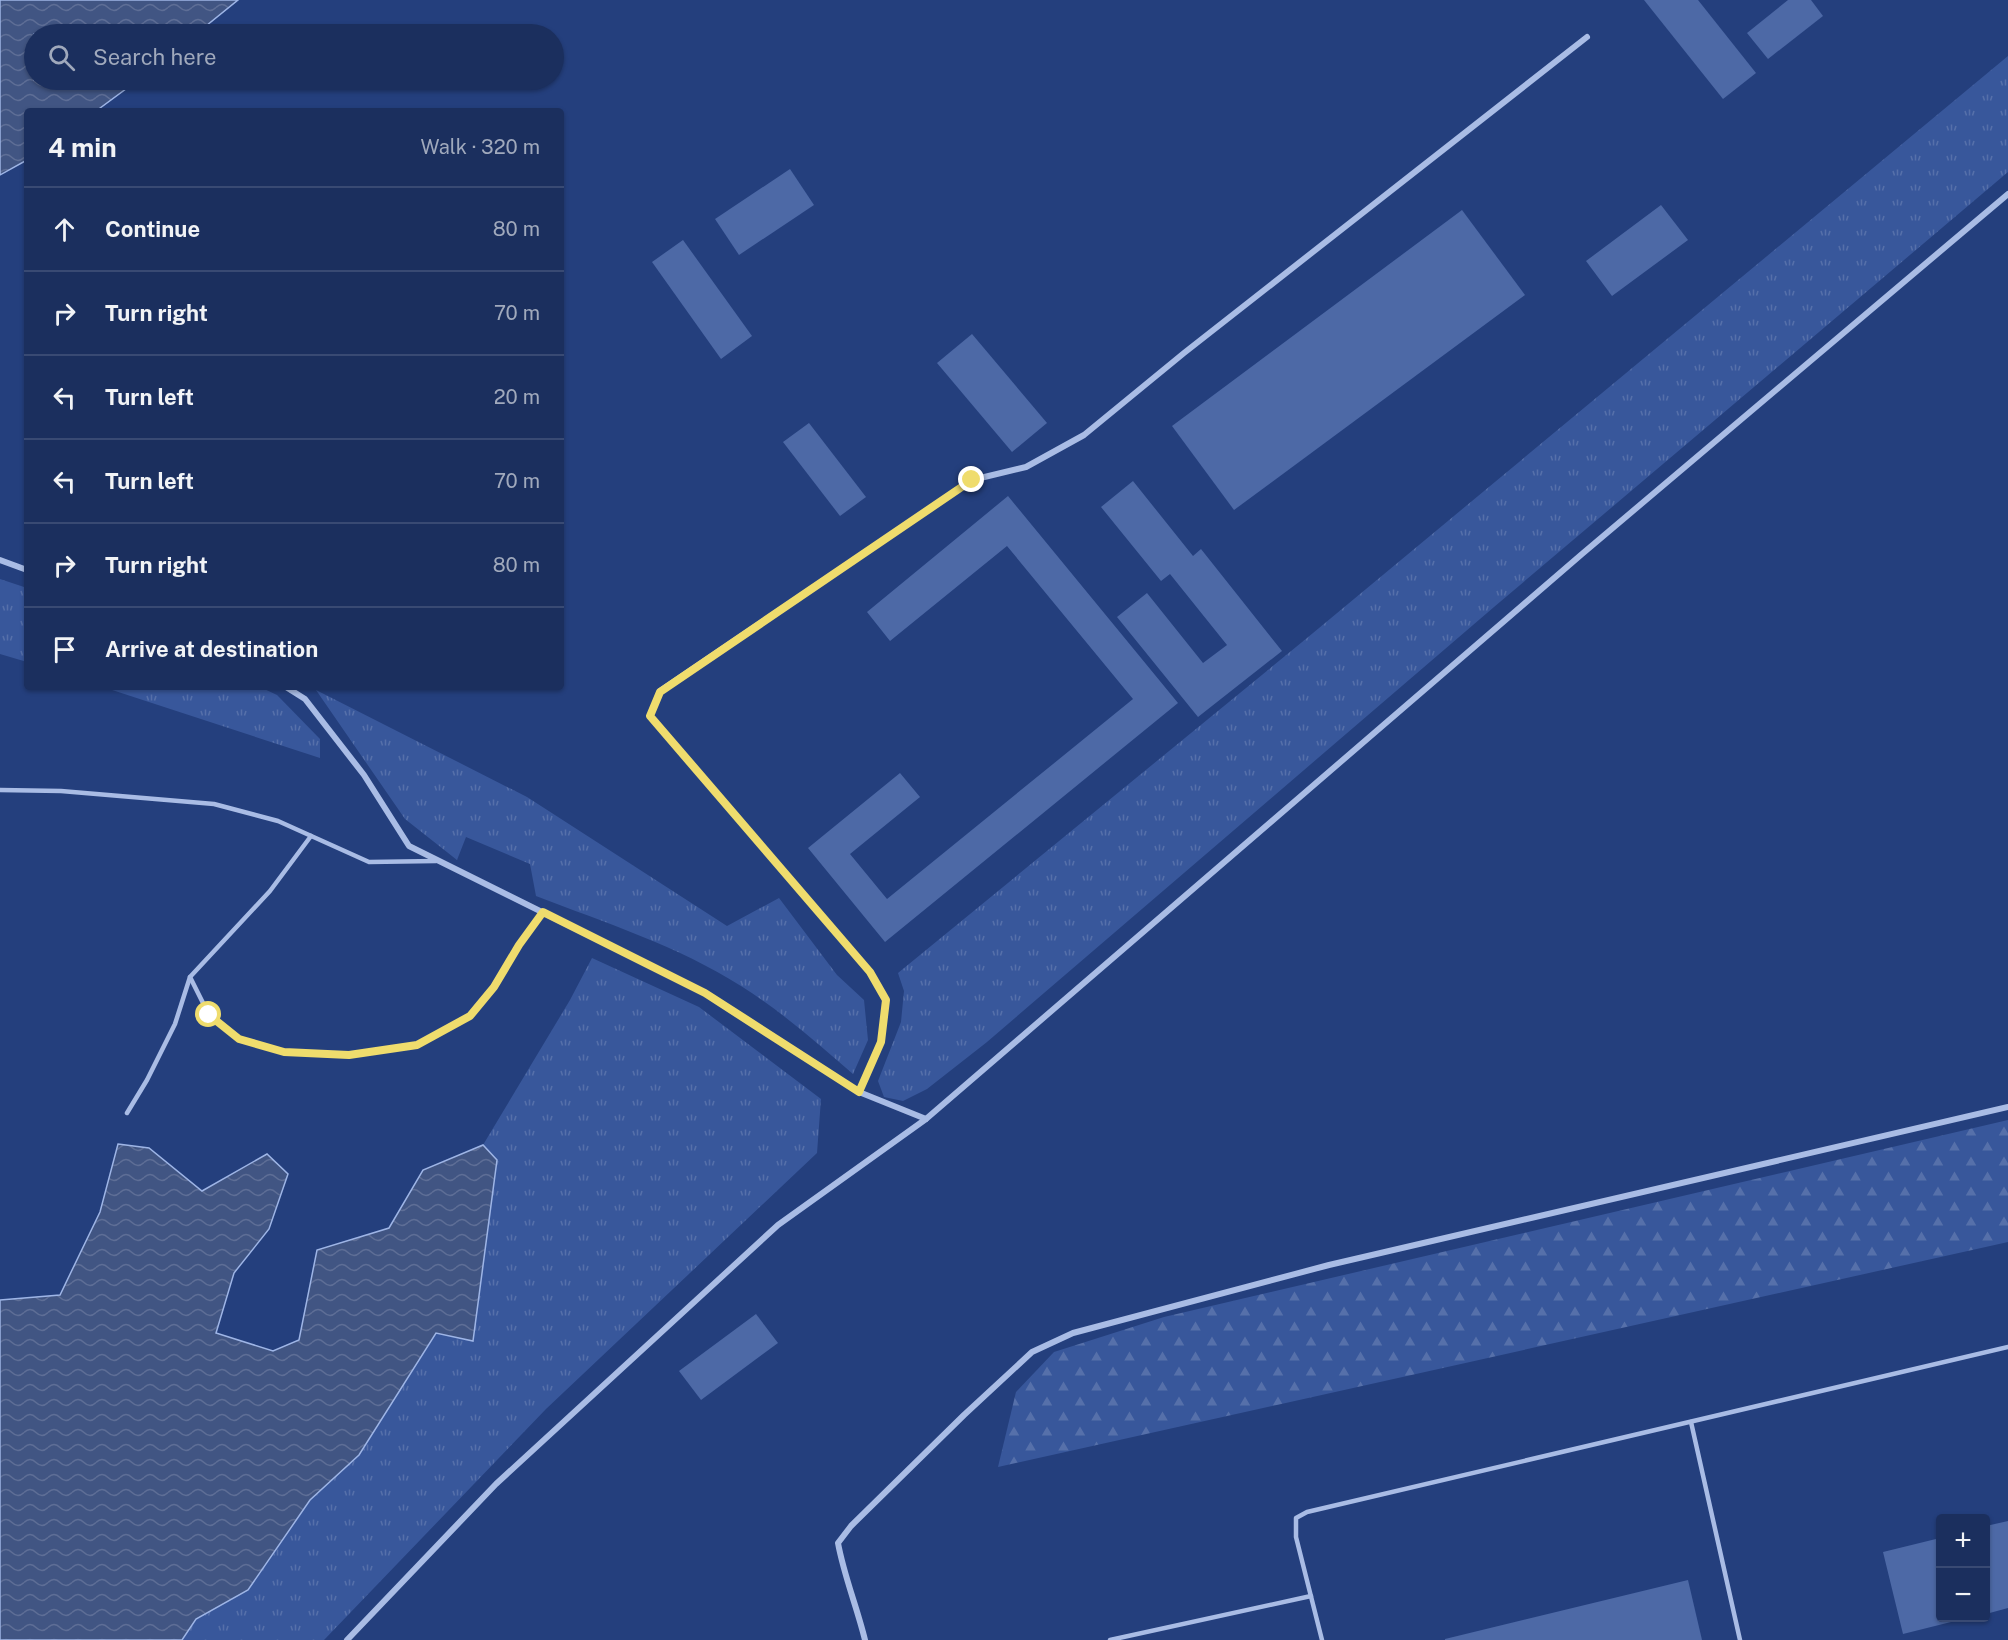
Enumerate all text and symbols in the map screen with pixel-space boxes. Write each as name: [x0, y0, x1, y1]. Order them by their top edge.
search box: [24, 24, 564, 90]
icon: search: [45, 41, 78, 74]
text: Search here: [93, 44, 217, 70]
text: 4 min: [48, 132, 117, 163]
text: Walk · 320 m: [420, 135, 540, 159]
icon: ahead: [48, 213, 81, 246]
text: Continue: [105, 216, 200, 242]
text: 80 m: [493, 217, 540, 241]
icon: right: [48, 297, 81, 330]
text: Turn right: [105, 300, 208, 326]
text: 70 m: [494, 301, 540, 325]
icon: left: [48, 381, 81, 414]
text: Turn left: [105, 384, 194, 410]
text: 20 m: [494, 385, 540, 409]
icon: left: [48, 465, 81, 498]
route end: [958, 466, 984, 492]
text: Turn left: [105, 468, 194, 494]
text: 70 m: [494, 469, 540, 493]
icon: right: [48, 549, 81, 582]
text: Turn right: [105, 552, 208, 578]
text: 80 m: [493, 553, 540, 577]
icon: arrive: [48, 633, 81, 666]
text: Arrive at destination: [105, 636, 318, 662]
route start: [195, 1001, 221, 1027]
map controls: [1936, 1514, 1990, 1622]
button: +: [1936, 1514, 1990, 1568]
button: −: [1936, 1568, 1990, 1622]

